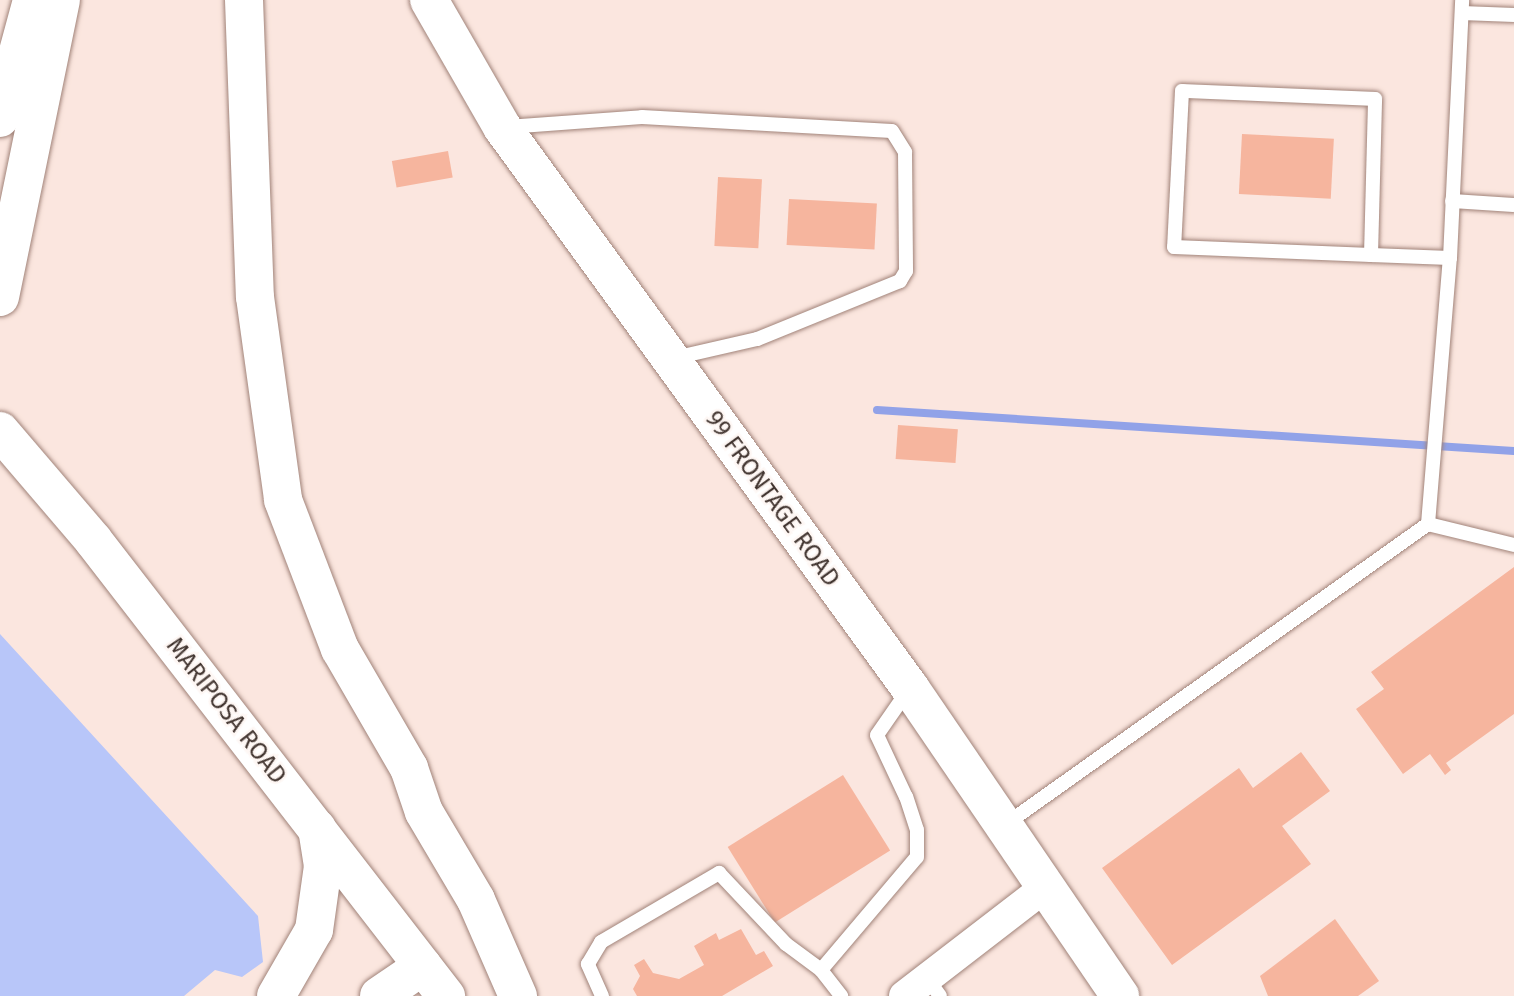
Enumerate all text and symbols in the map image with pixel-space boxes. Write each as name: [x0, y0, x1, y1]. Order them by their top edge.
street label: 99 FRONTAGE ROAD: [699, 406, 845, 592]
street label: MARIPOSA ROAD: [160, 632, 292, 790]

